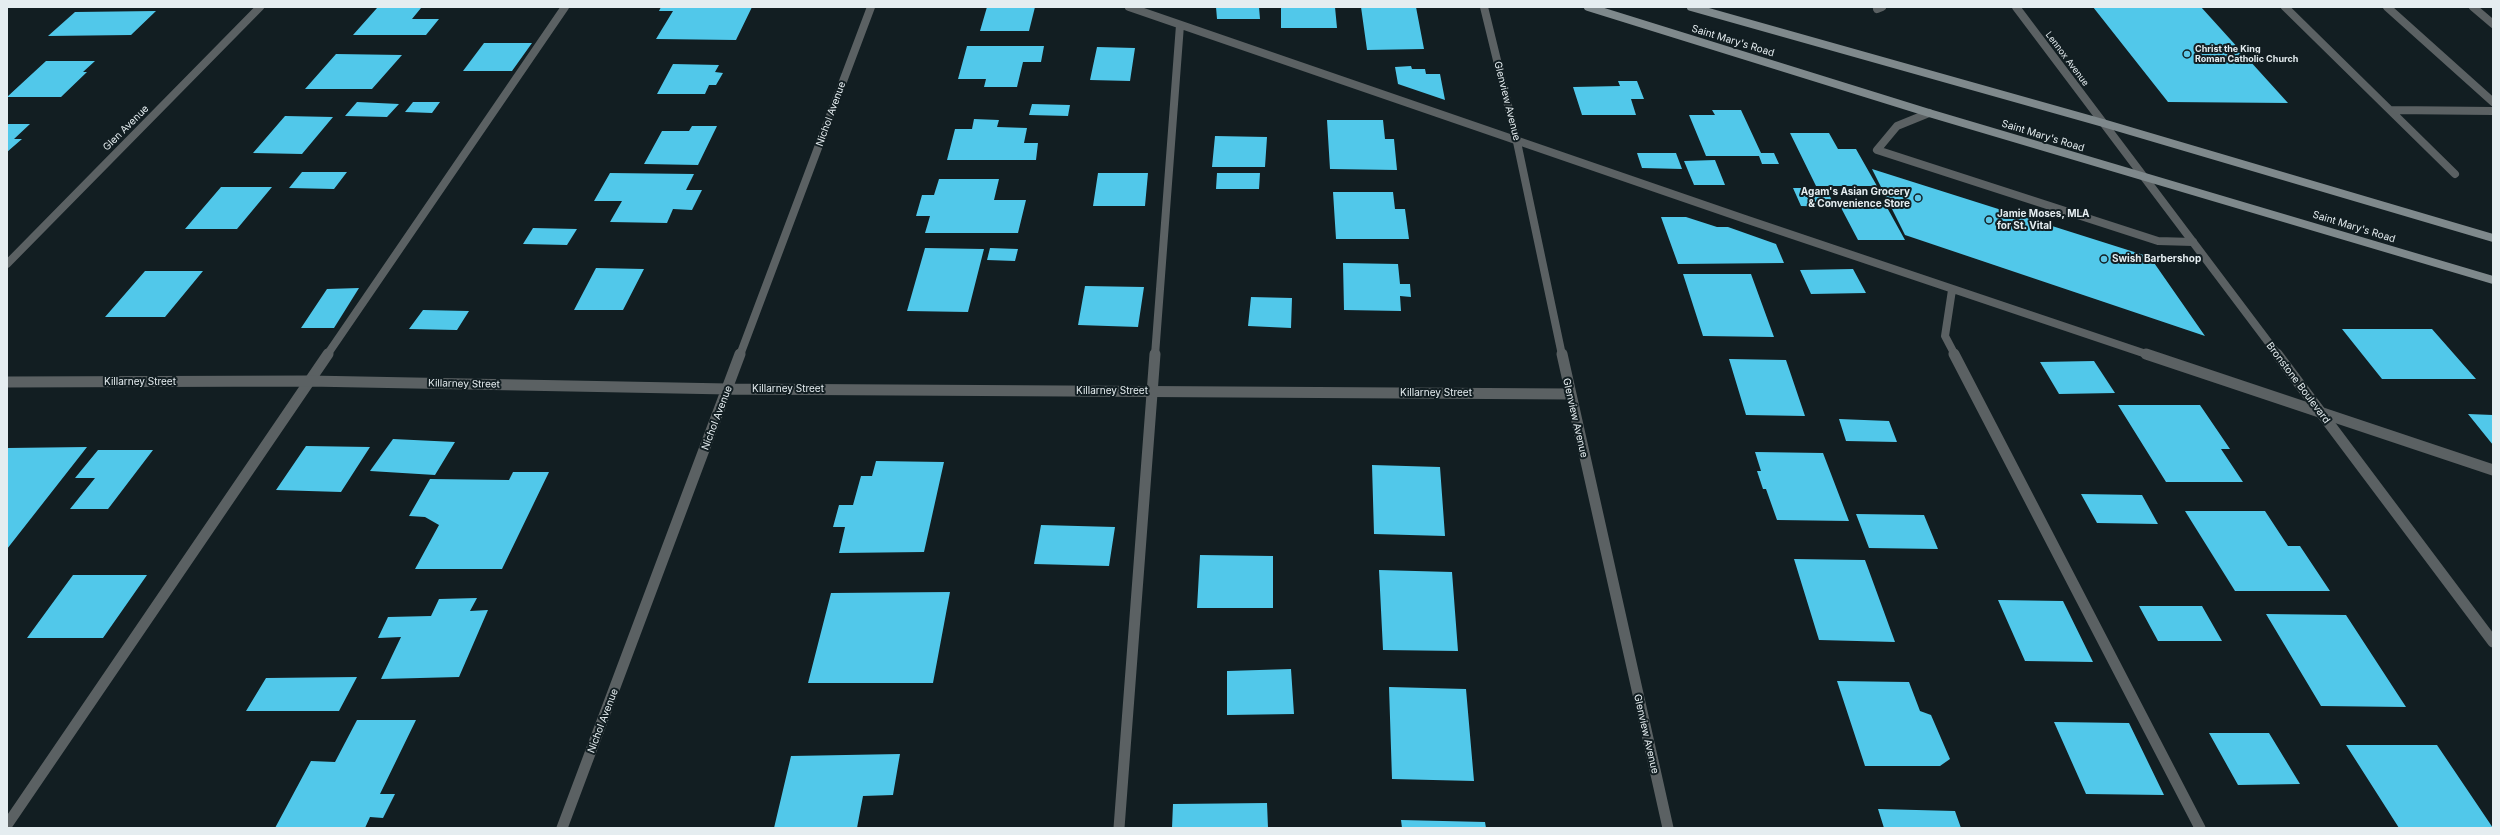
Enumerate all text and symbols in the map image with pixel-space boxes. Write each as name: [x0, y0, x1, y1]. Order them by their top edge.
street label: Saint Mary's Road: [1690, 23, 1776, 59]
street label: Lennox Avenue: [2043, 30, 2091, 88]
place label: Christ the King Roman Catholic Church: [2195, 44, 2298, 65]
marker: Christ the King Roman Catholic Church: [2182, 49, 2192, 59]
street label: Glenview Avenue: [1491, 60, 1523, 142]
street label: Nichol Avenue: [814, 80, 848, 148]
street label: Glen Avenue: [101, 103, 151, 153]
street label: Saint Mary's Road: [2000, 118, 2086, 154]
place label: Agam's Asian Grocery & Convenience Store: [1801, 186, 1910, 210]
marker: Agam's Asian Grocery & Convenience Store: [1913, 193, 1923, 203]
place label: Jamie Moses, MLA for St. Vital: [1997, 208, 2090, 232]
street label: Saint Mary's Road: [2311, 209, 2397, 245]
marker: Jamie Moses, MLA for St. Vital: [1984, 215, 1994, 225]
place label: Swish Barbershop: [2112, 253, 2201, 265]
marker: Swish Barbershop: [2099, 254, 2109, 264]
street label: Bronstone Boulevard: [2264, 340, 2332, 426]
street label: Killarney Street: [104, 376, 176, 388]
street label: Killarney Street: [428, 377, 500, 391]
street label: Glenview Avenue: [1560, 377, 1590, 459]
street label: Killarney Street: [752, 383, 824, 395]
street label: Nichol Avenue: [699, 384, 735, 452]
street label: Killarney Street: [1076, 385, 1148, 397]
street label: Killarney Street: [1400, 387, 1472, 399]
street label: Nichol Avenue: [585, 687, 621, 755]
street label: Glenview Avenue: [1631, 693, 1661, 775]

